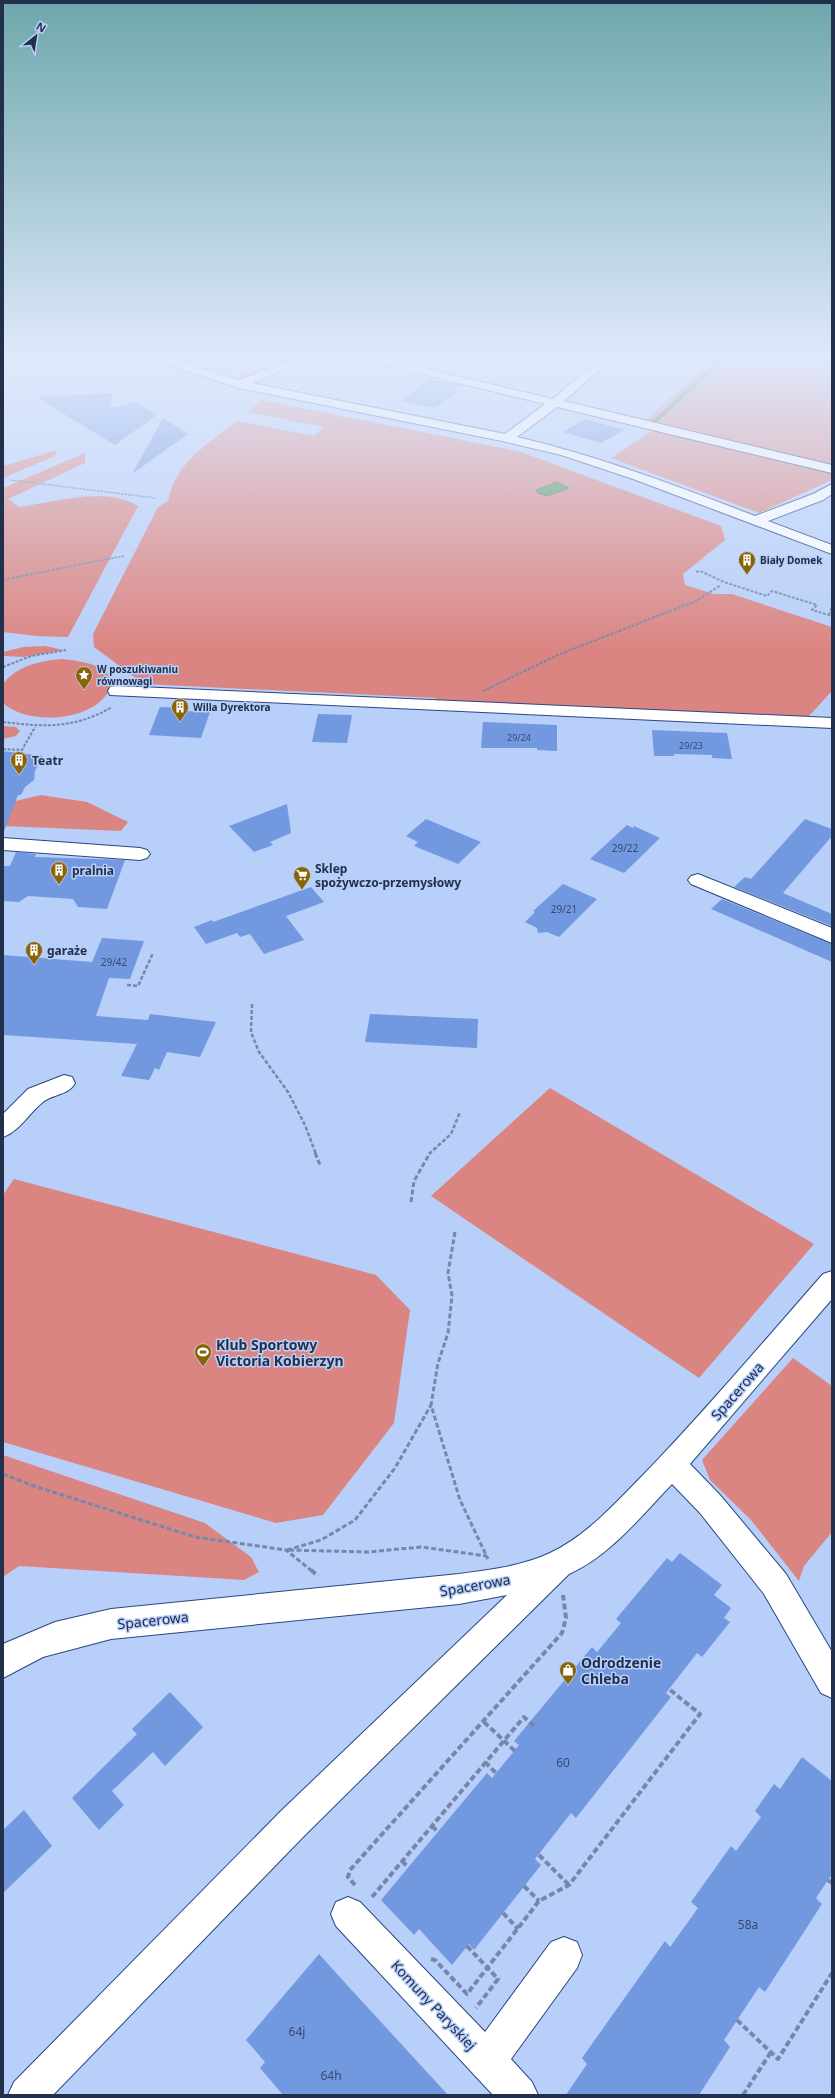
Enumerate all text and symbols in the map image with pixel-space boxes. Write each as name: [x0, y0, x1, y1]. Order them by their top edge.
north arrow: [16, 16, 56, 56]
text: N: [34, 18, 49, 36]
building icon: Biały Domek: [737, 550, 757, 575]
place label: Biały Domek: [760, 553, 823, 567]
place label: W poszukiwaniu równowagi: [97, 662, 178, 688]
place icon: W poszukiwaniu równowagi: [74, 665, 94, 690]
building icon: Willa Dyrektora: [170, 697, 190, 722]
place label: Willa Dyrektora: [193, 700, 271, 714]
house number: 29/24: [507, 731, 531, 744]
house number: 29/23: [679, 739, 703, 752]
building icon: Teatr: [9, 750, 29, 775]
place label: Teatr: [32, 752, 64, 769]
house number: 29/22: [612, 841, 639, 855]
building icon: pralnia: [49, 860, 69, 885]
place label: Sklep spożywczo-przemysłowy: [315, 860, 461, 891]
place label: pralnia: [72, 862, 114, 879]
supermarket icon: Sklep spożywczo-przemysłowy: [292, 865, 312, 890]
house number: 29/21: [551, 902, 577, 916]
building icon: garaże: [24, 940, 44, 965]
place label: garaże: [47, 942, 87, 959]
house number: 29/42: [101, 955, 128, 969]
place label: Klub Sportowy Victoria Kobierzyn: [216, 1335, 344, 1370]
sports icon: Klub Sportowy Victoria Kobierzyn: [193, 1342, 213, 1367]
street label: Spacerowa: [706, 1358, 768, 1424]
street label: Spacerowa: [438, 1569, 512, 1601]
street label: Spacerowa: [117, 1607, 189, 1633]
place label: Odrodzenie Chleba: [581, 1653, 661, 1688]
shop icon: Odrodzenie Chleba: [558, 1660, 578, 1685]
house number: 60: [556, 1754, 570, 1771]
house number: 58a: [738, 1916, 758, 1933]
street label: Komuny Paryskiej: [387, 1956, 481, 2054]
house number: 64j: [289, 2023, 305, 2040]
house number: 64h: [320, 2067, 342, 2084]

